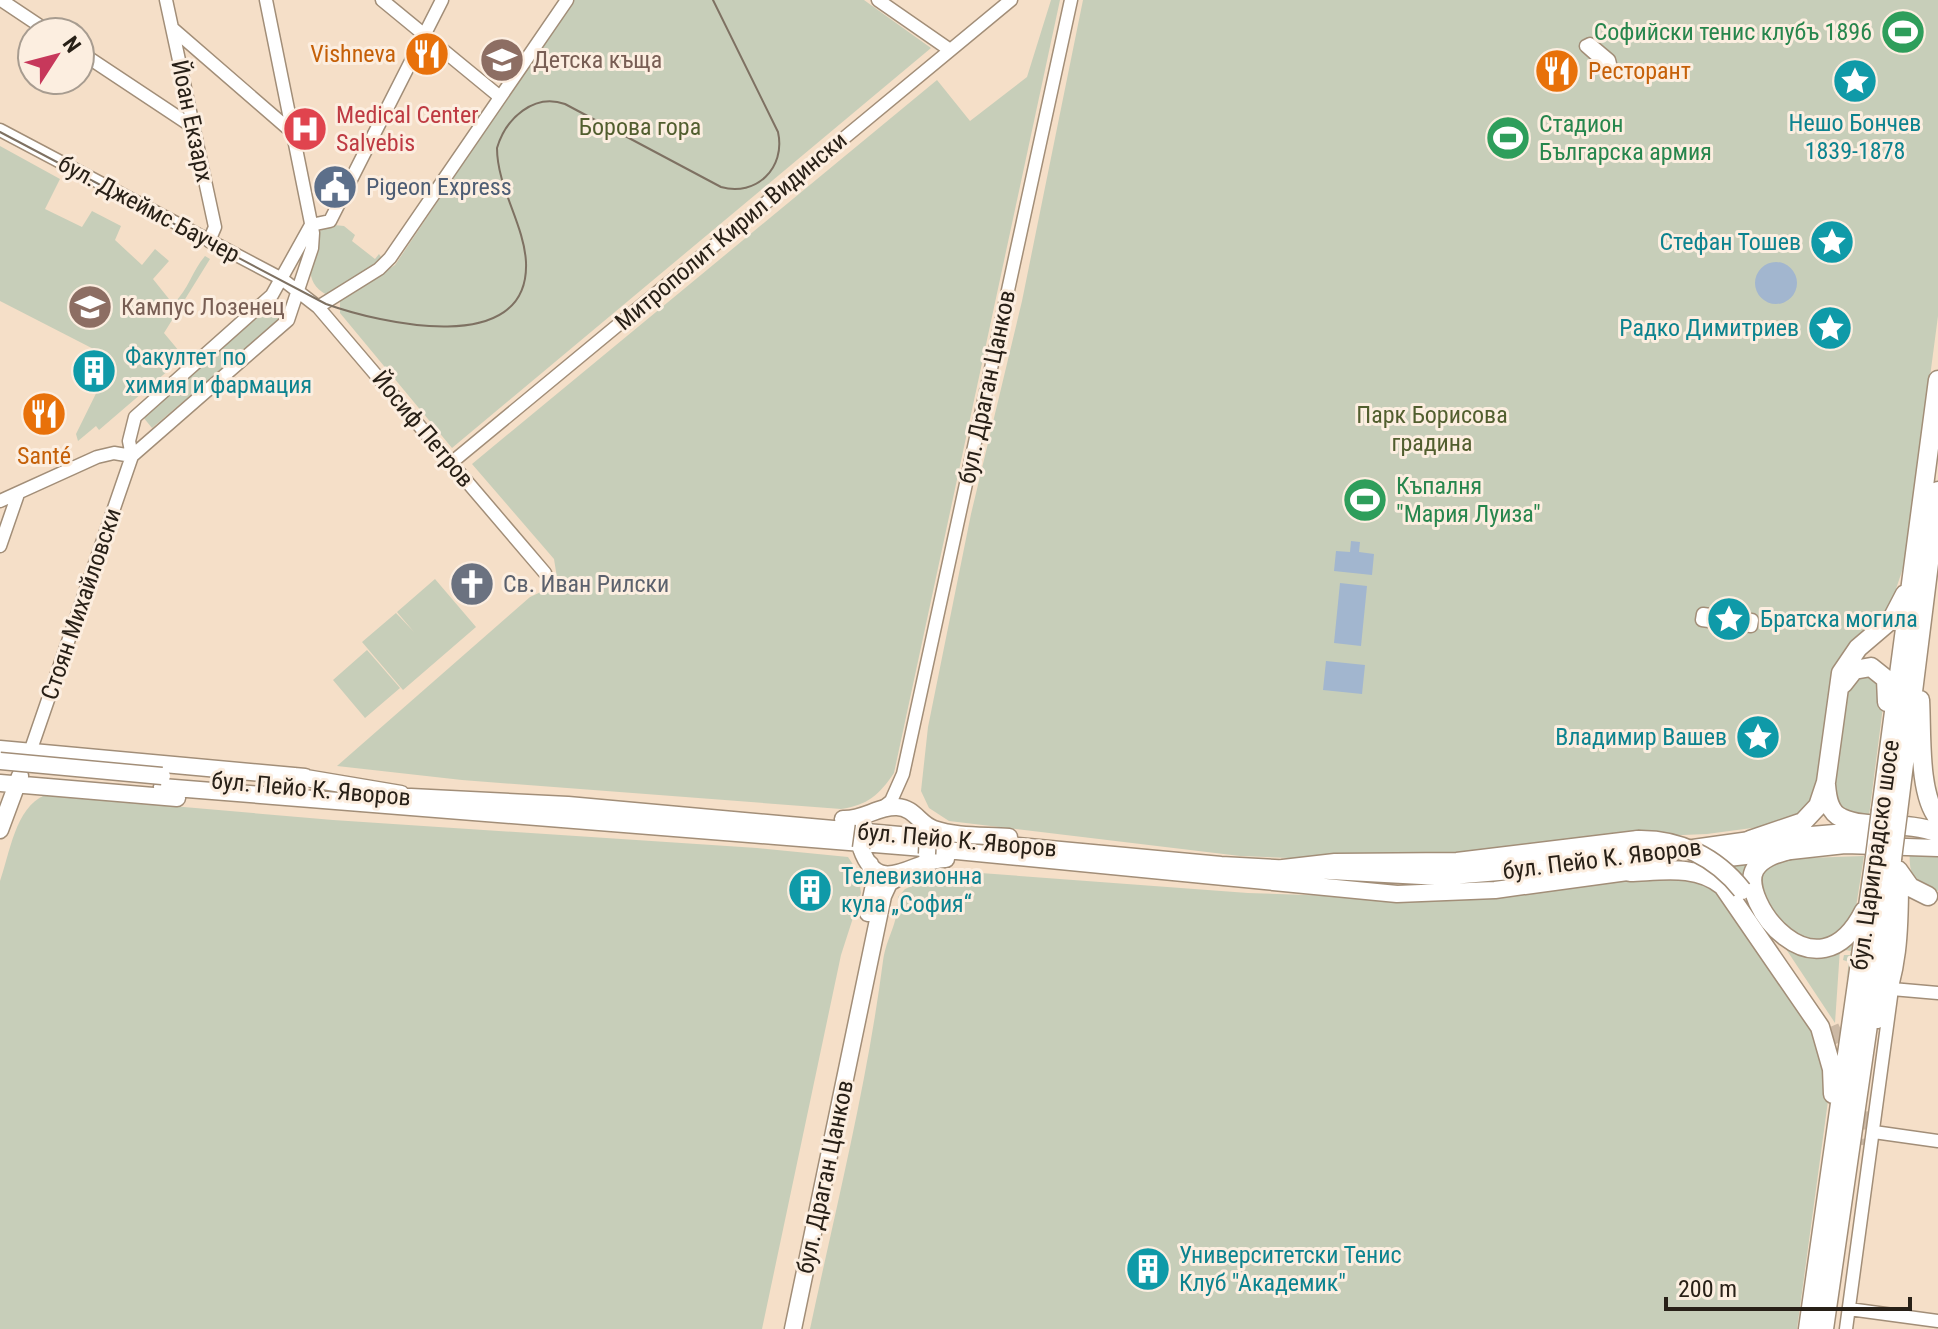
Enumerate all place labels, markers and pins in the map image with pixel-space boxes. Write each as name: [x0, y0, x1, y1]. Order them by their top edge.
sports icon: Софийски тенис клубъ 1896: [1879, 8, 1927, 56]
place label: Софийски тенис клубъ 1896: [1594, 18, 1872, 46]
restaurant icon: Vishneva: [403, 30, 451, 78]
school or university icon: Детска къща: [478, 36, 526, 84]
place label: Vishneva: [310, 40, 396, 68]
place label: Детска къща: [533, 46, 662, 74]
restaurant icon: Ресторант: [1533, 47, 1581, 95]
place label: Ресторант: [1588, 57, 1691, 85]
place icon: Нешо Бончев 1839-1878: [1831, 57, 1879, 105]
place label: Medical Center Salvebis: [336, 101, 479, 157]
hospital icon: Medical Center Salvebis: [281, 105, 329, 153]
place label: Нешо Бончев 1839-1878: [1789, 109, 1921, 165]
place label: Стадион Българска армия: [1539, 110, 1712, 166]
sports icon: Стадион Българска армия: [1484, 114, 1532, 162]
public building icon: Pigeon Express: [311, 163, 359, 211]
place label: Pigeon Express: [366, 173, 512, 201]
place icon: Стефан Тошев: [1808, 218, 1856, 266]
place label: Стефан Тошев: [1659, 228, 1801, 256]
school or university icon: Кампус Лозенец: [66, 283, 114, 331]
place label: Кампус Лозенец: [121, 293, 285, 321]
place icon: Радко Димитриев: [1806, 304, 1854, 352]
place label: Радко Димитриев: [1619, 314, 1799, 342]
place label: Факултет по химия и фармация: [125, 343, 312, 399]
building icon: Факултет по химия и фармация: [70, 347, 118, 395]
restaurant icon: Santé: [20, 390, 68, 438]
place label: Santé: [17, 442, 71, 470]
place label: Къпалня "Мария Луиза": [1396, 472, 1541, 528]
sports icon: Къпалня "Мария Луиза": [1341, 476, 1389, 524]
church icon: Св. Иван Рилски: [448, 560, 496, 608]
place label: Св. Иван Рилски: [503, 570, 669, 598]
place icon: Братска могила: [1705, 595, 1753, 643]
place label: Братска могила: [1760, 605, 1918, 633]
place icon: Владимир Вашев: [1734, 713, 1782, 761]
place label: Владимир Вашев: [1555, 723, 1727, 751]
place label: Телевизионна кула „София“: [841, 862, 982, 918]
building icon: Телевизионна кула „София“: [786, 866, 834, 914]
place label: Университетски Тенис Клуб "Академик": [1179, 1241, 1402, 1297]
building icon: Университетски Тенис Клуб "Академик": [1124, 1245, 1172, 1293]

